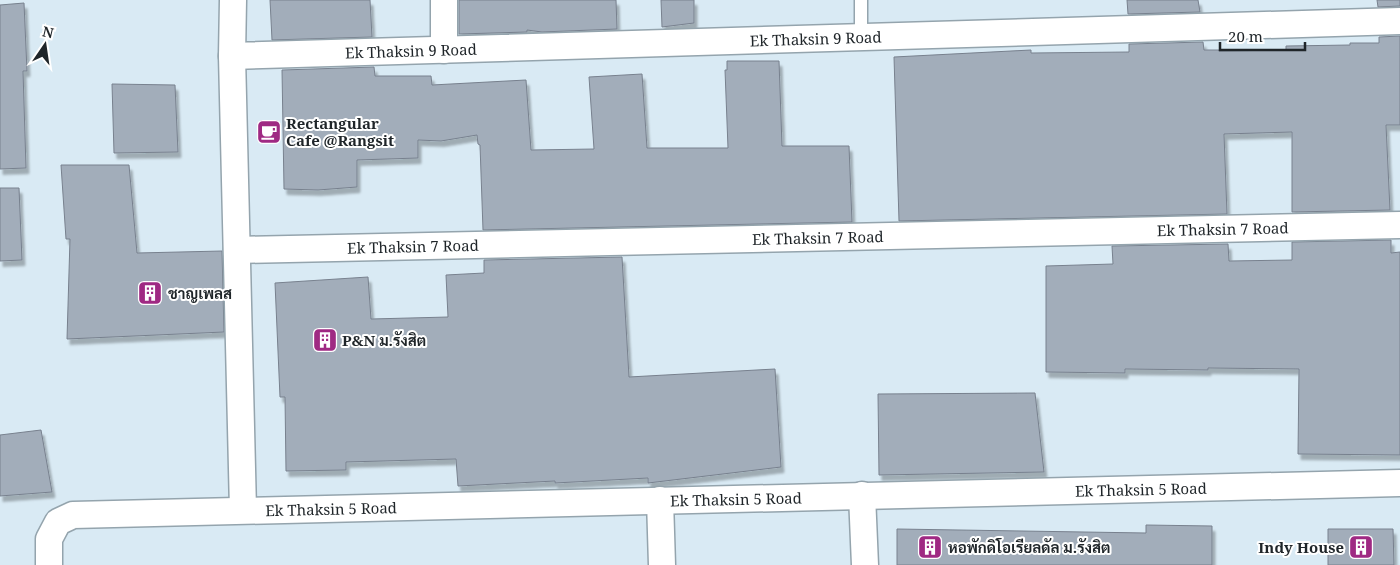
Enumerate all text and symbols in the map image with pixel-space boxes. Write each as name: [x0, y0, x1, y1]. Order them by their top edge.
north arrow: [20, 20, 70, 70]
scale bar: [1220, 20, 1305, 52]
text: N: [41, 21, 56, 42]
text: 20 m: [1228, 26, 1263, 46]
street label: Ek Thaksin 9 Road: [750, 27, 882, 50]
street label: Ek Thaksin 9 Road: [345, 39, 477, 63]
place label: Rectangular Cafe @Rangsit: [286, 113, 394, 150]
cafe icon: Rectangular Cafe @Rangsit: [256, 119, 282, 145]
street label: Ek Thaksin 7 Road: [1157, 217, 1289, 240]
street label: Ek Thaksin 7 Road: [752, 226, 884, 249]
street label: Ek Thaksin 7 Road: [347, 235, 479, 258]
building icon: ชาญเพลส: [137, 280, 163, 306]
place label: ชาญเพลส: [168, 283, 232, 303]
building icon: P&N ม.รังสิต: [312, 327, 338, 353]
place label: P&N ม.รังสิต: [342, 330, 426, 350]
street label: Ek Thaksin 5 Road: [1075, 478, 1207, 501]
street label: Ek Thaksin 5 Road: [670, 487, 802, 511]
street label: Ek Thaksin 5 Road: [265, 497, 397, 520]
building icon: หอพักดิโอเรียลดัล ม.รังสิต: [917, 534, 943, 560]
building icon: Indy House: [1348, 534, 1374, 560]
place label: หอพักดิโอเรียลดัล ม.รังสิต: [948, 537, 1110, 557]
place label: Indy House: [1258, 537, 1344, 557]

